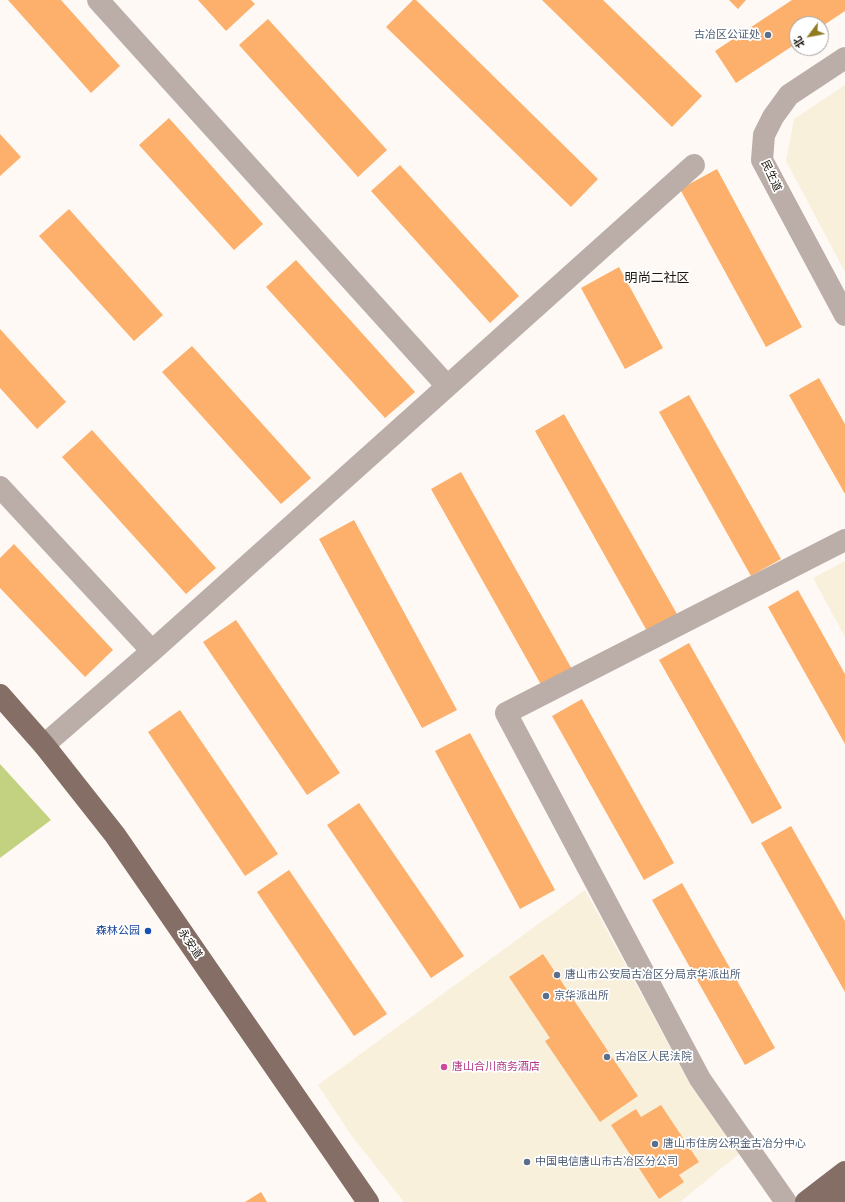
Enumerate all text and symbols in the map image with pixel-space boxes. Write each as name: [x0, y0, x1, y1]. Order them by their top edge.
north arrow: [789, 16, 829, 56]
place label: 古冶区公证处: [694, 28, 760, 42]
marker: 古冶区公证处: [763, 30, 773, 40]
text: 北: [791, 34, 808, 50]
street label: 民生道: [758, 158, 784, 194]
district label: 明尚二社区: [625, 270, 689, 286]
place label: 森林公园: [96, 924, 140, 938]
marker: 森林公园: [143, 926, 153, 936]
street label: 永安道: [175, 927, 205, 961]
place label: 唐山市公安局古冶区分局京华派出所: [565, 968, 741, 982]
marker: 唐山市公安局古冶区分局京华派出所: [552, 970, 562, 980]
place label: 京华派出所: [554, 989, 609, 1003]
marker: 京华派出所: [541, 991, 551, 1001]
place label: 古冶区人民法院: [615, 1050, 692, 1064]
marker: 古冶区人民法院: [602, 1052, 612, 1062]
place label: 唐山合川商务酒店: [452, 1060, 540, 1074]
marker: 唐山合川商务酒店: [439, 1062, 449, 1072]
place label: 唐山市住房公积金古冶分中心: [663, 1137, 806, 1151]
marker: 唐山市住房公积金古冶分中心: [650, 1139, 660, 1149]
place label: 中国电信唐山市古冶区分公司: [535, 1155, 678, 1169]
marker: 中国电信唐山市古冶区分公司: [522, 1157, 532, 1167]

